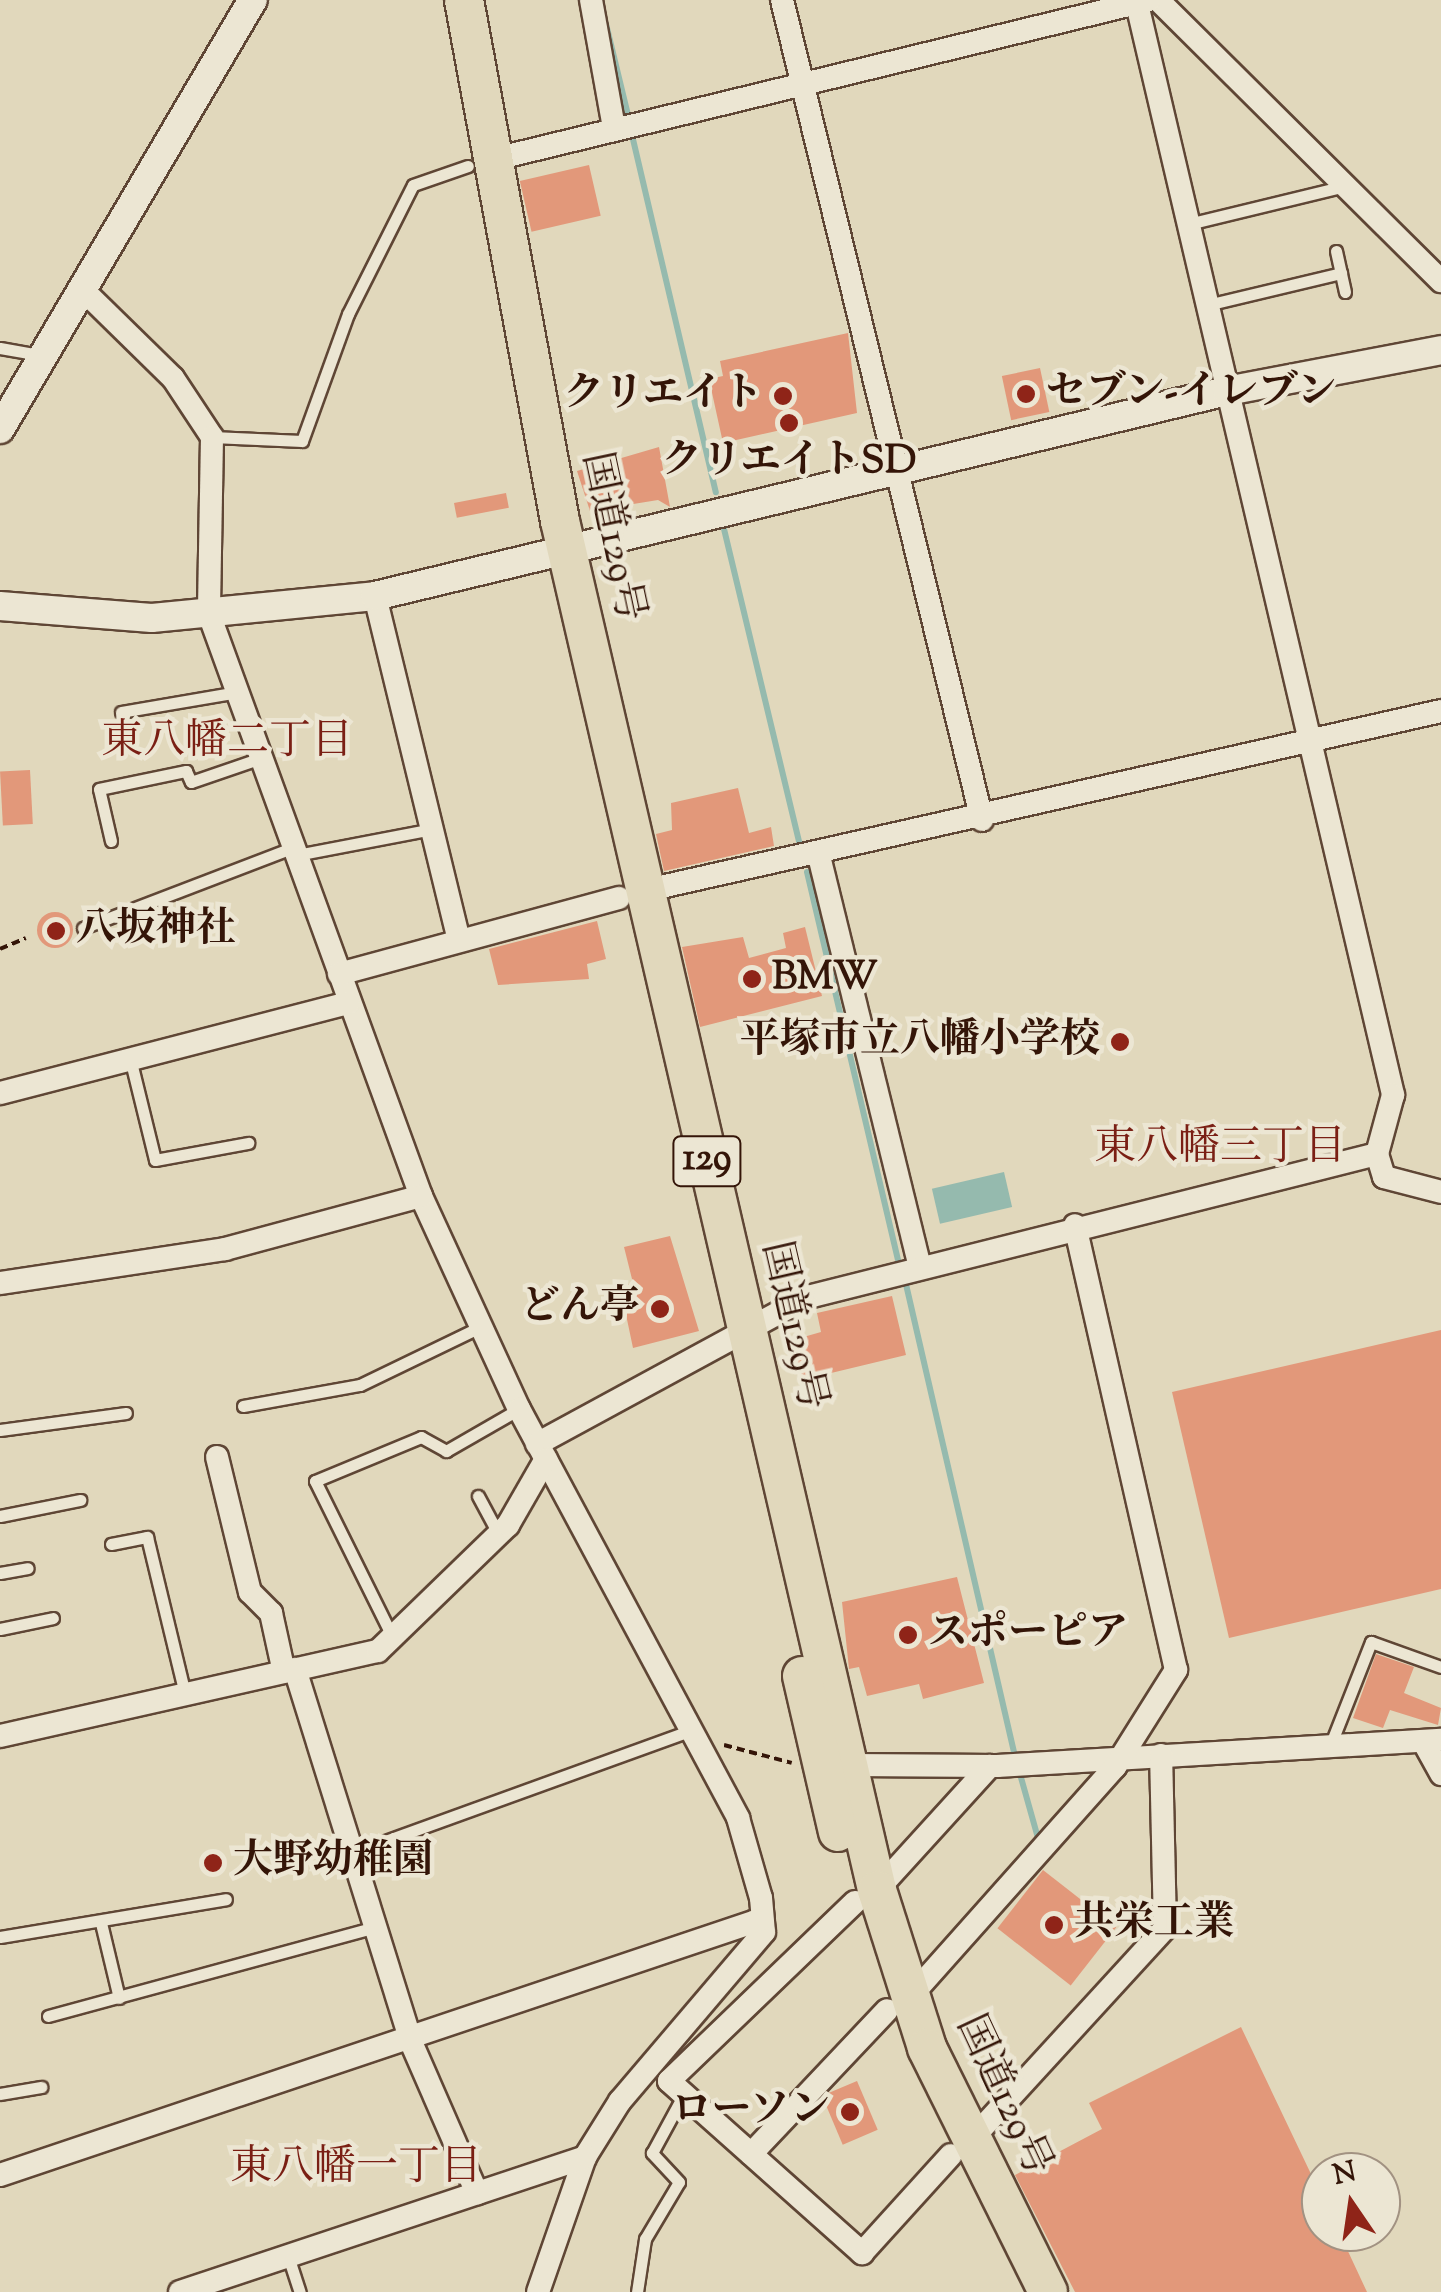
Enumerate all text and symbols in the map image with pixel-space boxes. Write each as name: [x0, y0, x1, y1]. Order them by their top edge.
place label: セブン-イレブン: [1046, 370, 1340, 418]
place label: クリエイト: [563, 372, 763, 420]
marker: セブン-イレブン: [1015, 383, 1037, 405]
marker: クリエイト: [772, 385, 794, 407]
marker: クリエイトSD: [778, 412, 800, 434]
place label: クリエイトSD: [661, 439, 917, 487]
street label: 国道129号: [570, 448, 652, 626]
district label: 東八幡二丁目: [101, 718, 353, 768]
place label: 八坂神社: [76, 907, 236, 955]
marker: 八坂神社: [45, 920, 67, 942]
place label: BMW: [772, 955, 878, 1003]
marker: BMW: [741, 968, 763, 990]
place label: 平塚市立八幡小学校: [740, 1018, 1100, 1066]
marker: 平塚市立八幡小学校: [1109, 1031, 1131, 1053]
district label: 東八幡三丁目: [1094, 1124, 1346, 1174]
road number: 129: [672, 1128, 742, 1194]
street label: 国道129号: [749, 1237, 835, 1415]
place label: どん亭: [520, 1285, 640, 1333]
marker: どん亭: [649, 1298, 671, 1320]
place label: スポーピア: [928, 1611, 1128, 1659]
marker: スポーピア: [897, 1624, 919, 1646]
place label: 大野幼稚園: [233, 1839, 433, 1887]
marker: 大野幼稚園: [202, 1852, 224, 1874]
place label: 共栄工業: [1074, 1901, 1234, 1949]
marker: 共栄工業: [1043, 1914, 1065, 1936]
street label: 国道129号: [944, 2008, 1060, 2184]
place label: ローソン: [670, 2088, 830, 2136]
marker: ローソン: [839, 2101, 861, 2123]
district label: 東八幡一丁目: [230, 2144, 482, 2194]
north arrow: [1301, 2152, 1401, 2252]
text: N: [1329, 2153, 1360, 2197]

